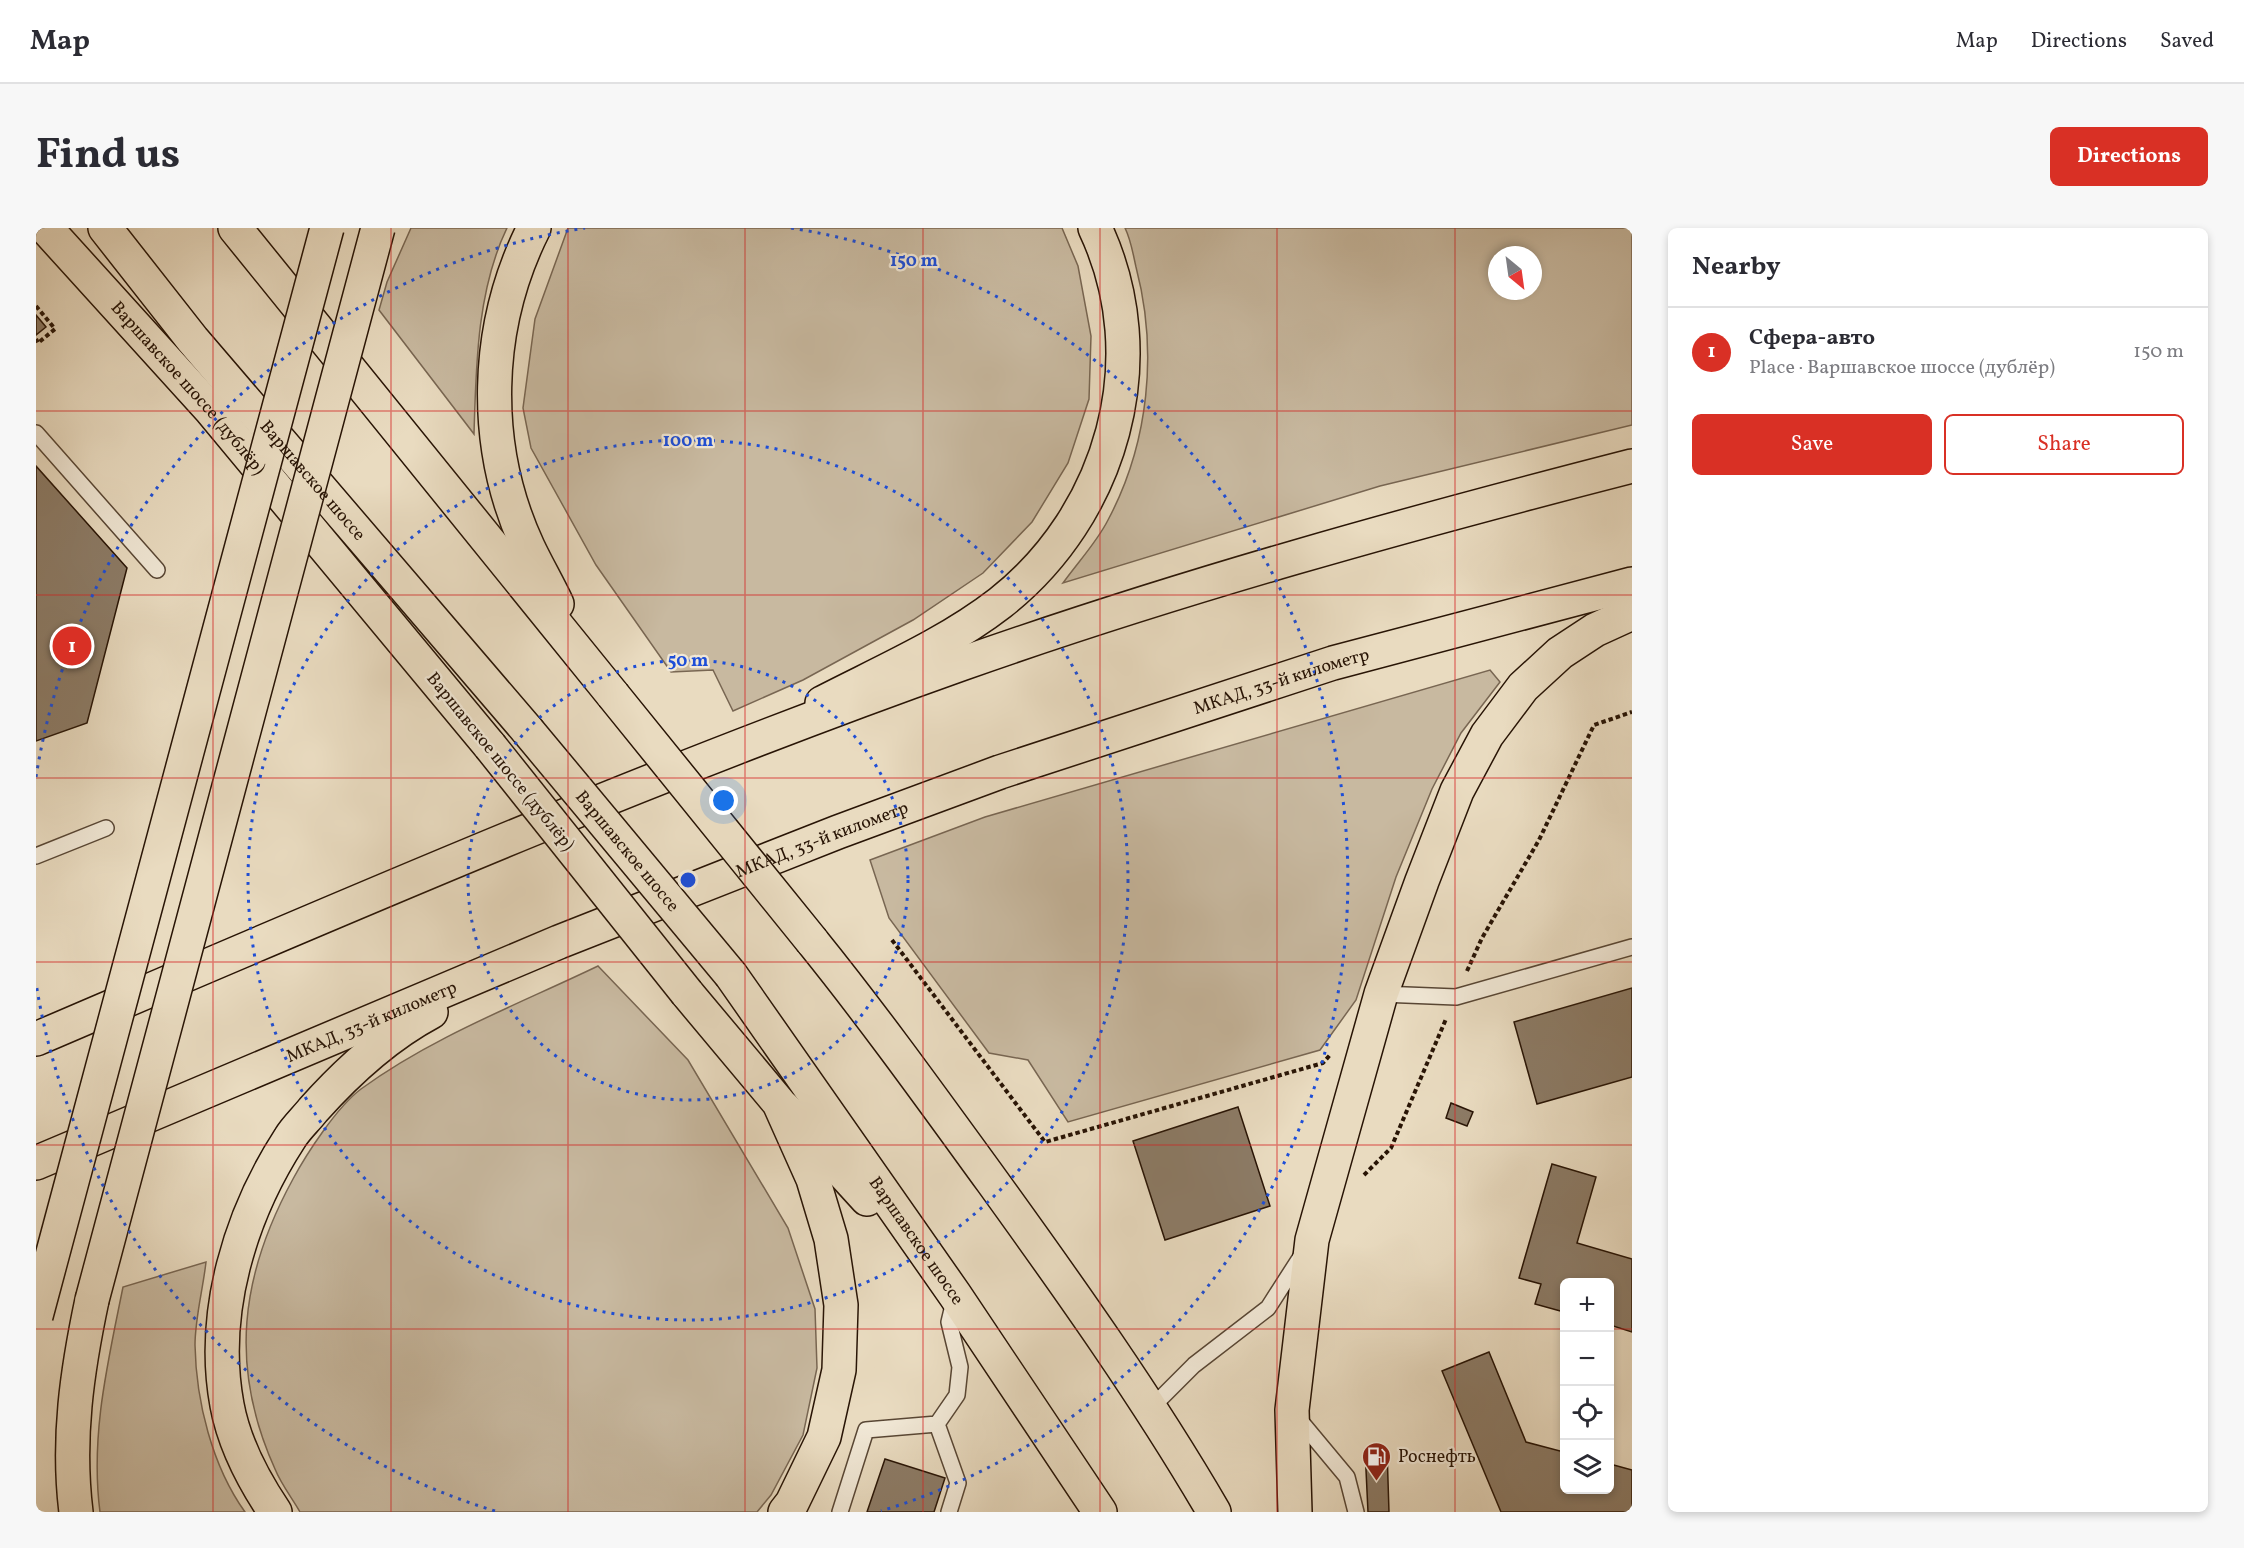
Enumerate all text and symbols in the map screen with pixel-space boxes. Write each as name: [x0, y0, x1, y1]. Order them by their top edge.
text: Map: [30, 22, 90, 61]
text: Map: [1956, 27, 1998, 56]
text: Directions: [2031, 27, 2127, 56]
text: Saved: [2160, 27, 2214, 56]
text: Find us: [36, 127, 180, 186]
button: Directions: [2050, 127, 2208, 186]
north arrow: [1488, 246, 1542, 300]
text: 150 m: [890, 249, 938, 274]
text: Nearby: [1692, 249, 1781, 285]
street label: Варшавское шоссе (дублёр): [104, 296, 271, 481]
text: Сфера-авто: [1749, 323, 1875, 354]
text: 1: [1707, 338, 1716, 366]
text: 150 m: [2133, 338, 2184, 366]
text: Place · Варшавское шоссе (дублёр): [1749, 354, 2055, 382]
button: Save: [1692, 414, 1932, 475]
button: Share: [1944, 414, 2184, 475]
street label: Варшавское шоссе: [253, 416, 371, 547]
text: 100 m: [663, 429, 713, 454]
pin: 1: [52, 624, 92, 668]
street label: МКАД, 33-й километр: [1190, 643, 1372, 722]
text: 50 m: [668, 649, 708, 674]
street label: Варшавское шоссе (дублёр): [420, 667, 580, 857]
street label: Варшавское шоссе: [569, 786, 685, 918]
your location: [709, 786, 738, 815]
street label: МКАД, 33-й километр: [732, 796, 912, 885]
centre of rings: [678, 870, 698, 890]
street label: МКАД, 33-й километр: [283, 976, 461, 1070]
street label: Варшавское шоссе: [862, 1172, 969, 1310]
map controls: [1560, 1278, 1614, 1494]
button: +: [1560, 1278, 1614, 1332]
button: −: [1560, 1332, 1614, 1386]
button: locate: [1560, 1386, 1614, 1440]
fuel station icon: Роснефть: [1361, 1440, 1393, 1482]
button: layers: [1560, 1440, 1614, 1494]
place label: Роснефть: [1398, 1445, 1476, 1470]

